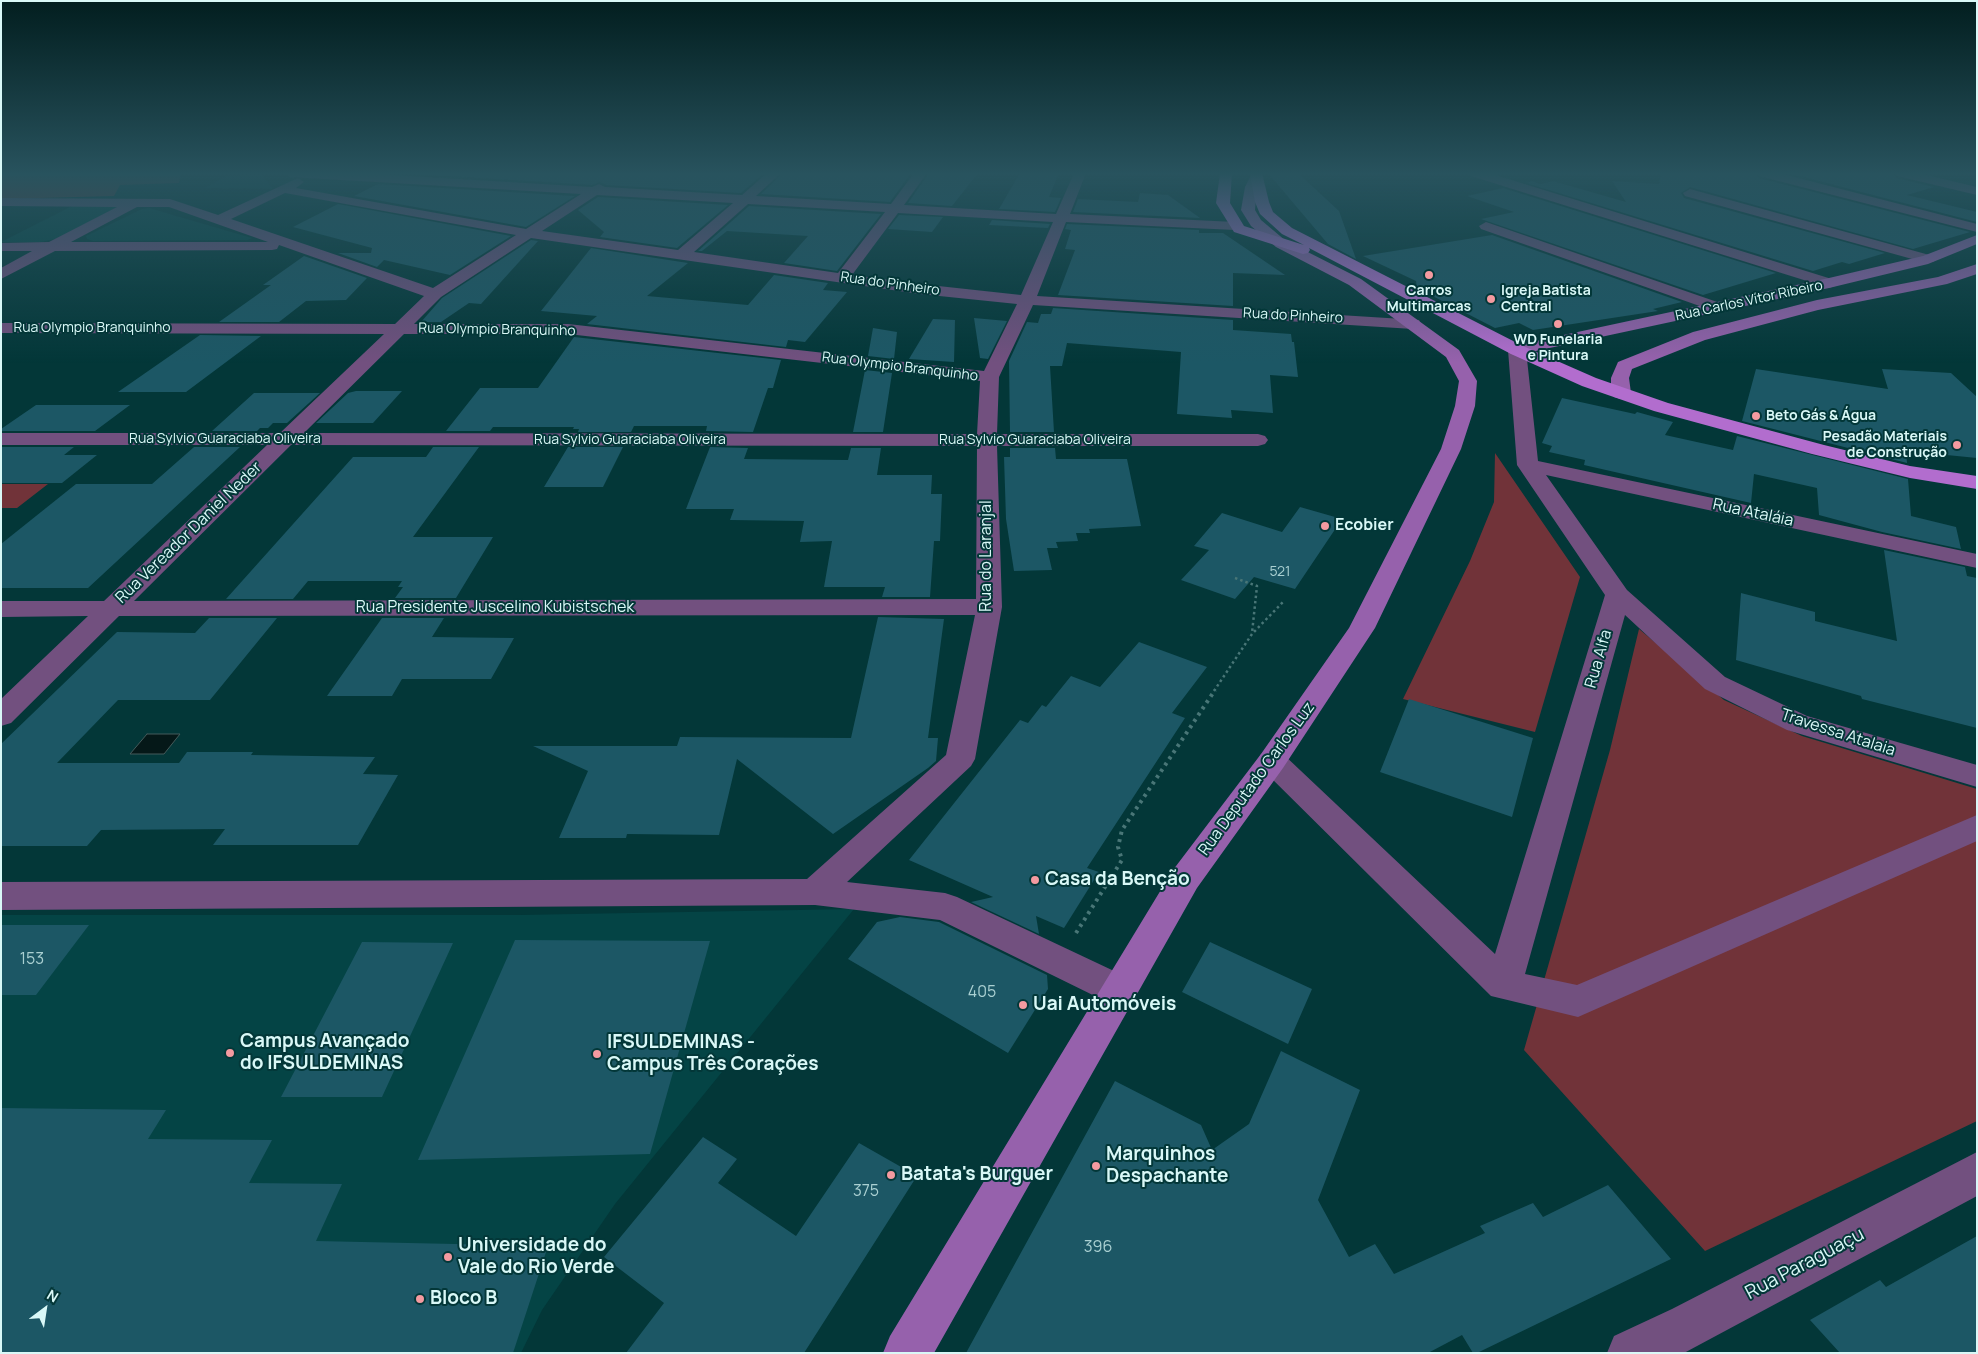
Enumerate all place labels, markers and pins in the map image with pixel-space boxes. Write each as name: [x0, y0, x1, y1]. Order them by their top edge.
marker: Carros Multimarcas: [1423, 269, 1435, 281]
place label: Carros Multimarcas: [1387, 283, 1471, 316]
place label: Igreja Batista Central: [1501, 283, 1591, 316]
marker: Igreja Batista Central: [1485, 293, 1497, 305]
marker: WD Funelaria e Pintura: [1552, 318, 1564, 330]
place label: WD Funelaria e Pintura: [1514, 332, 1602, 364]
place label: Beto Gás & Água: [1766, 408, 1876, 424]
marker: Beto Gás & Água: [1750, 410, 1762, 422]
place label: Pesadão Materiais de Construção: [1823, 429, 1947, 462]
marker: Pesadão Materiais de Construção: [1951, 439, 1963, 451]
place label: Ecobier: [1335, 516, 1394, 536]
marker: Ecobier: [1319, 520, 1331, 532]
place label: Casa da Benção: [1045, 869, 1190, 891]
marker: Casa da Benção: [1029, 874, 1041, 886]
place label: Uai Automóveis: [1033, 994, 1176, 1016]
marker: Uai Automóveis: [1017, 999, 1029, 1011]
place label: Campus Avançado do IFSULDEMINAS: [240, 1031, 410, 1075]
place label: IFSULDEMINAS - Campus Três Corações: [607, 1032, 819, 1076]
marker: Campus Avançado do IFSULDEMINAS: [224, 1047, 236, 1059]
marker: IFSULDEMINAS - Campus Três Corações: [591, 1048, 603, 1060]
place label: Marquinhos Despachante: [1106, 1144, 1228, 1188]
marker: Marquinhos Despachante: [1090, 1160, 1102, 1172]
place label: Batata's Burguer: [901, 1164, 1053, 1186]
marker: Batata's Burguer: [885, 1169, 897, 1181]
place label: Universidade do Vale do Rio Verde: [458, 1235, 615, 1279]
marker: Universidade do Vale do Rio Verde: [442, 1251, 454, 1263]
place label: Bloco B: [430, 1288, 497, 1310]
marker: Bloco B: [414, 1293, 426, 1305]

